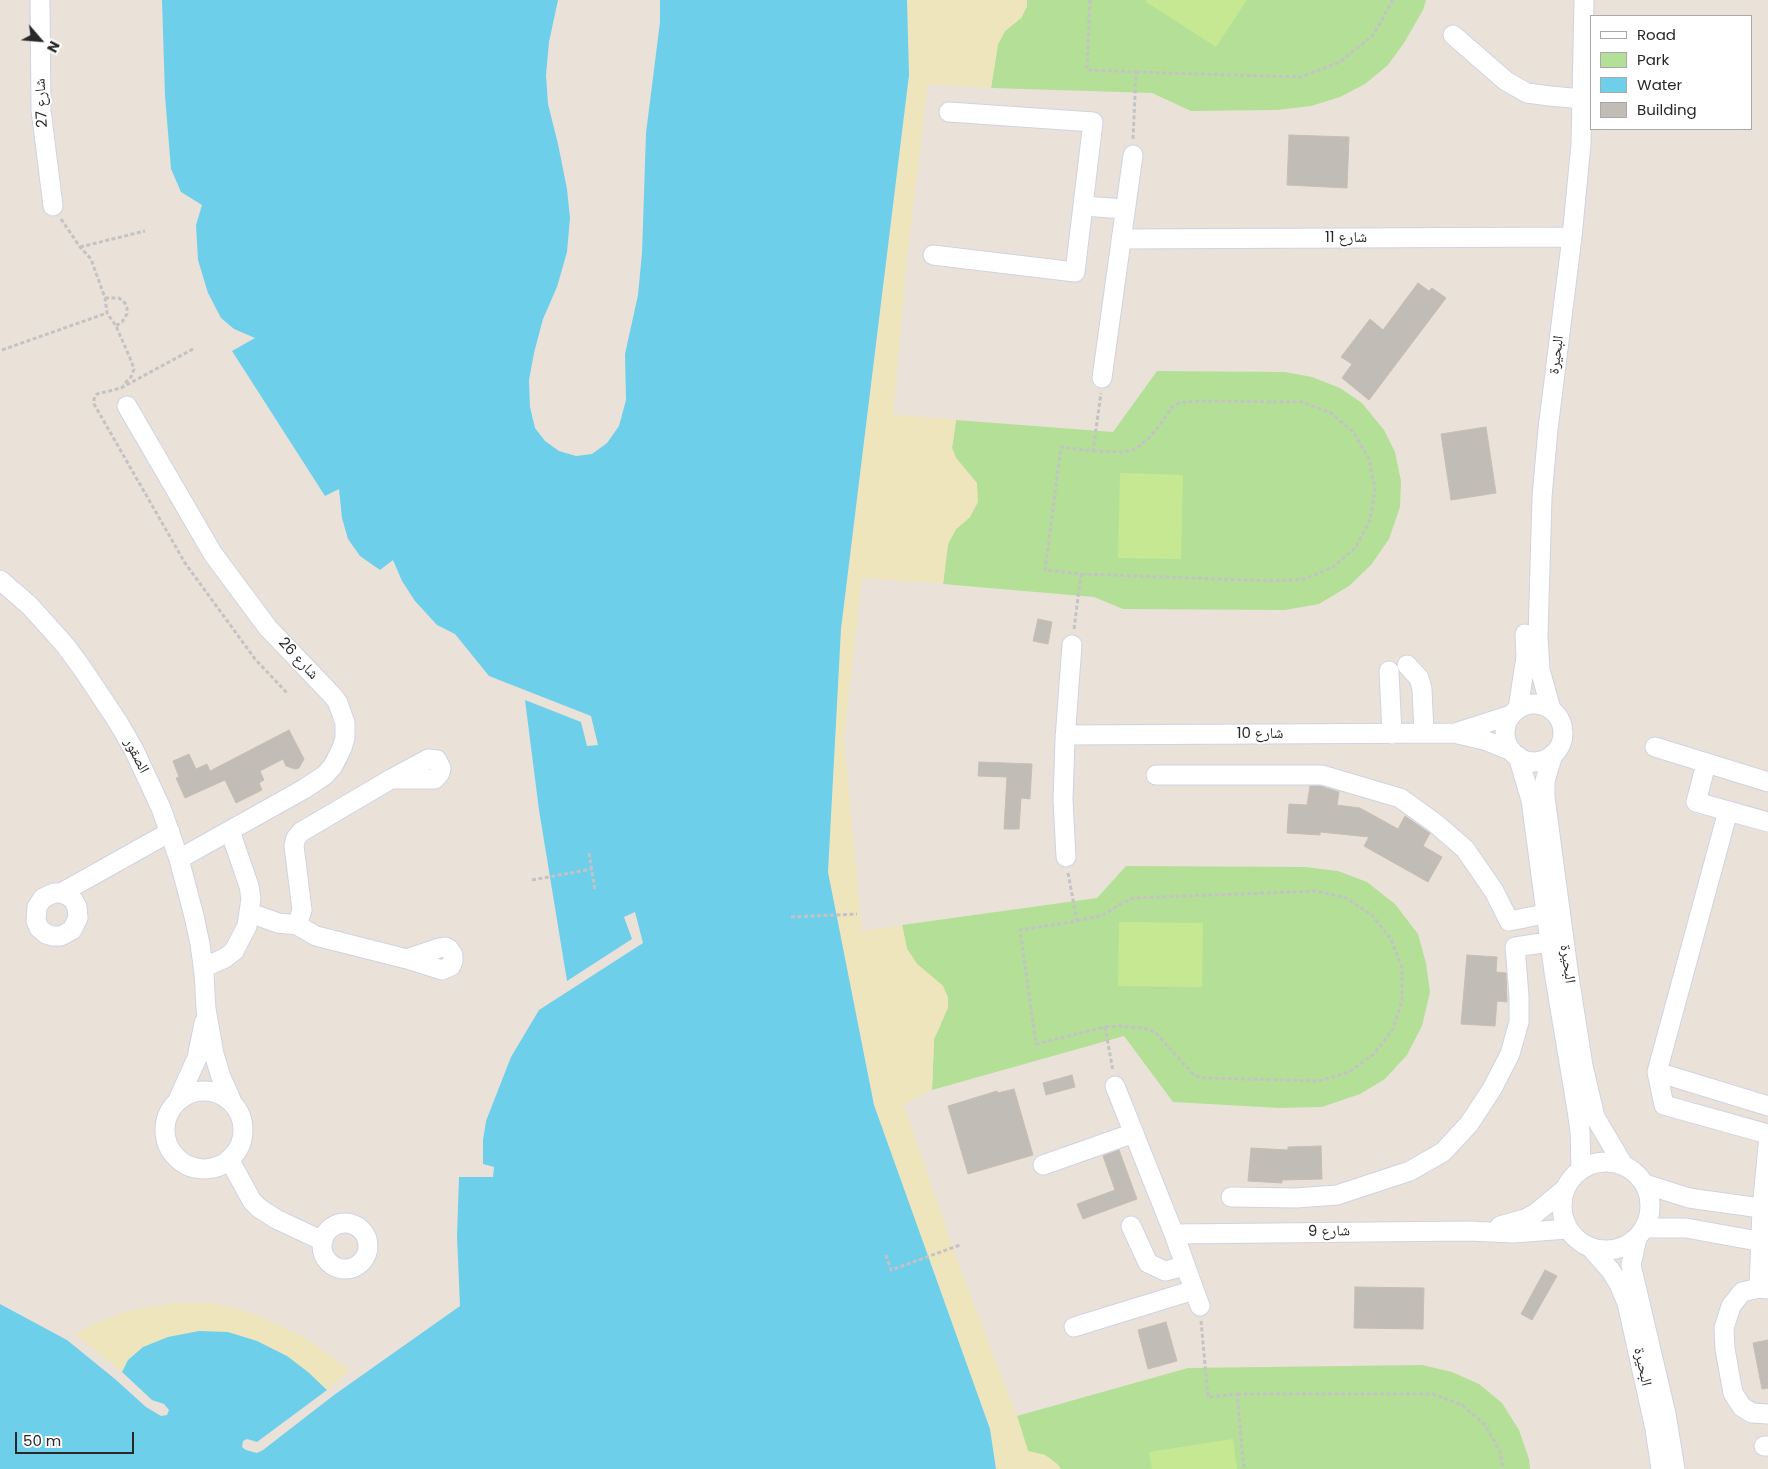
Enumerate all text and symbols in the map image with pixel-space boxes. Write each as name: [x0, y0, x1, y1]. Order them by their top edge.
north arrow: [15, 15, 65, 65]
legend: [1590, 15, 1753, 130]
text: Road: [1637, 24, 1676, 45]
text: N: [42, 38, 65, 56]
text: Park: [1637, 49, 1669, 70]
text: Water: [1637, 74, 1682, 95]
street label: شارع 27: [32, 78, 52, 128]
text: Building: [1637, 99, 1697, 120]
street label: شارع 11: [1325, 229, 1367, 247]
street label: البحيرة: [1546, 335, 1568, 375]
street label: شارع 26: [274, 634, 322, 684]
street label: شارع 10: [1237, 725, 1283, 743]
street label: الصقور: [120, 735, 152, 777]
street label: البحيرة: [1555, 944, 1579, 984]
street label: شارع 9: [1308, 1223, 1350, 1241]
street label: البحيرة: [1629, 1346, 1655, 1388]
scale bar: [18, 1422, 136, 1454]
text: 50 m: [23, 1430, 61, 1451]

